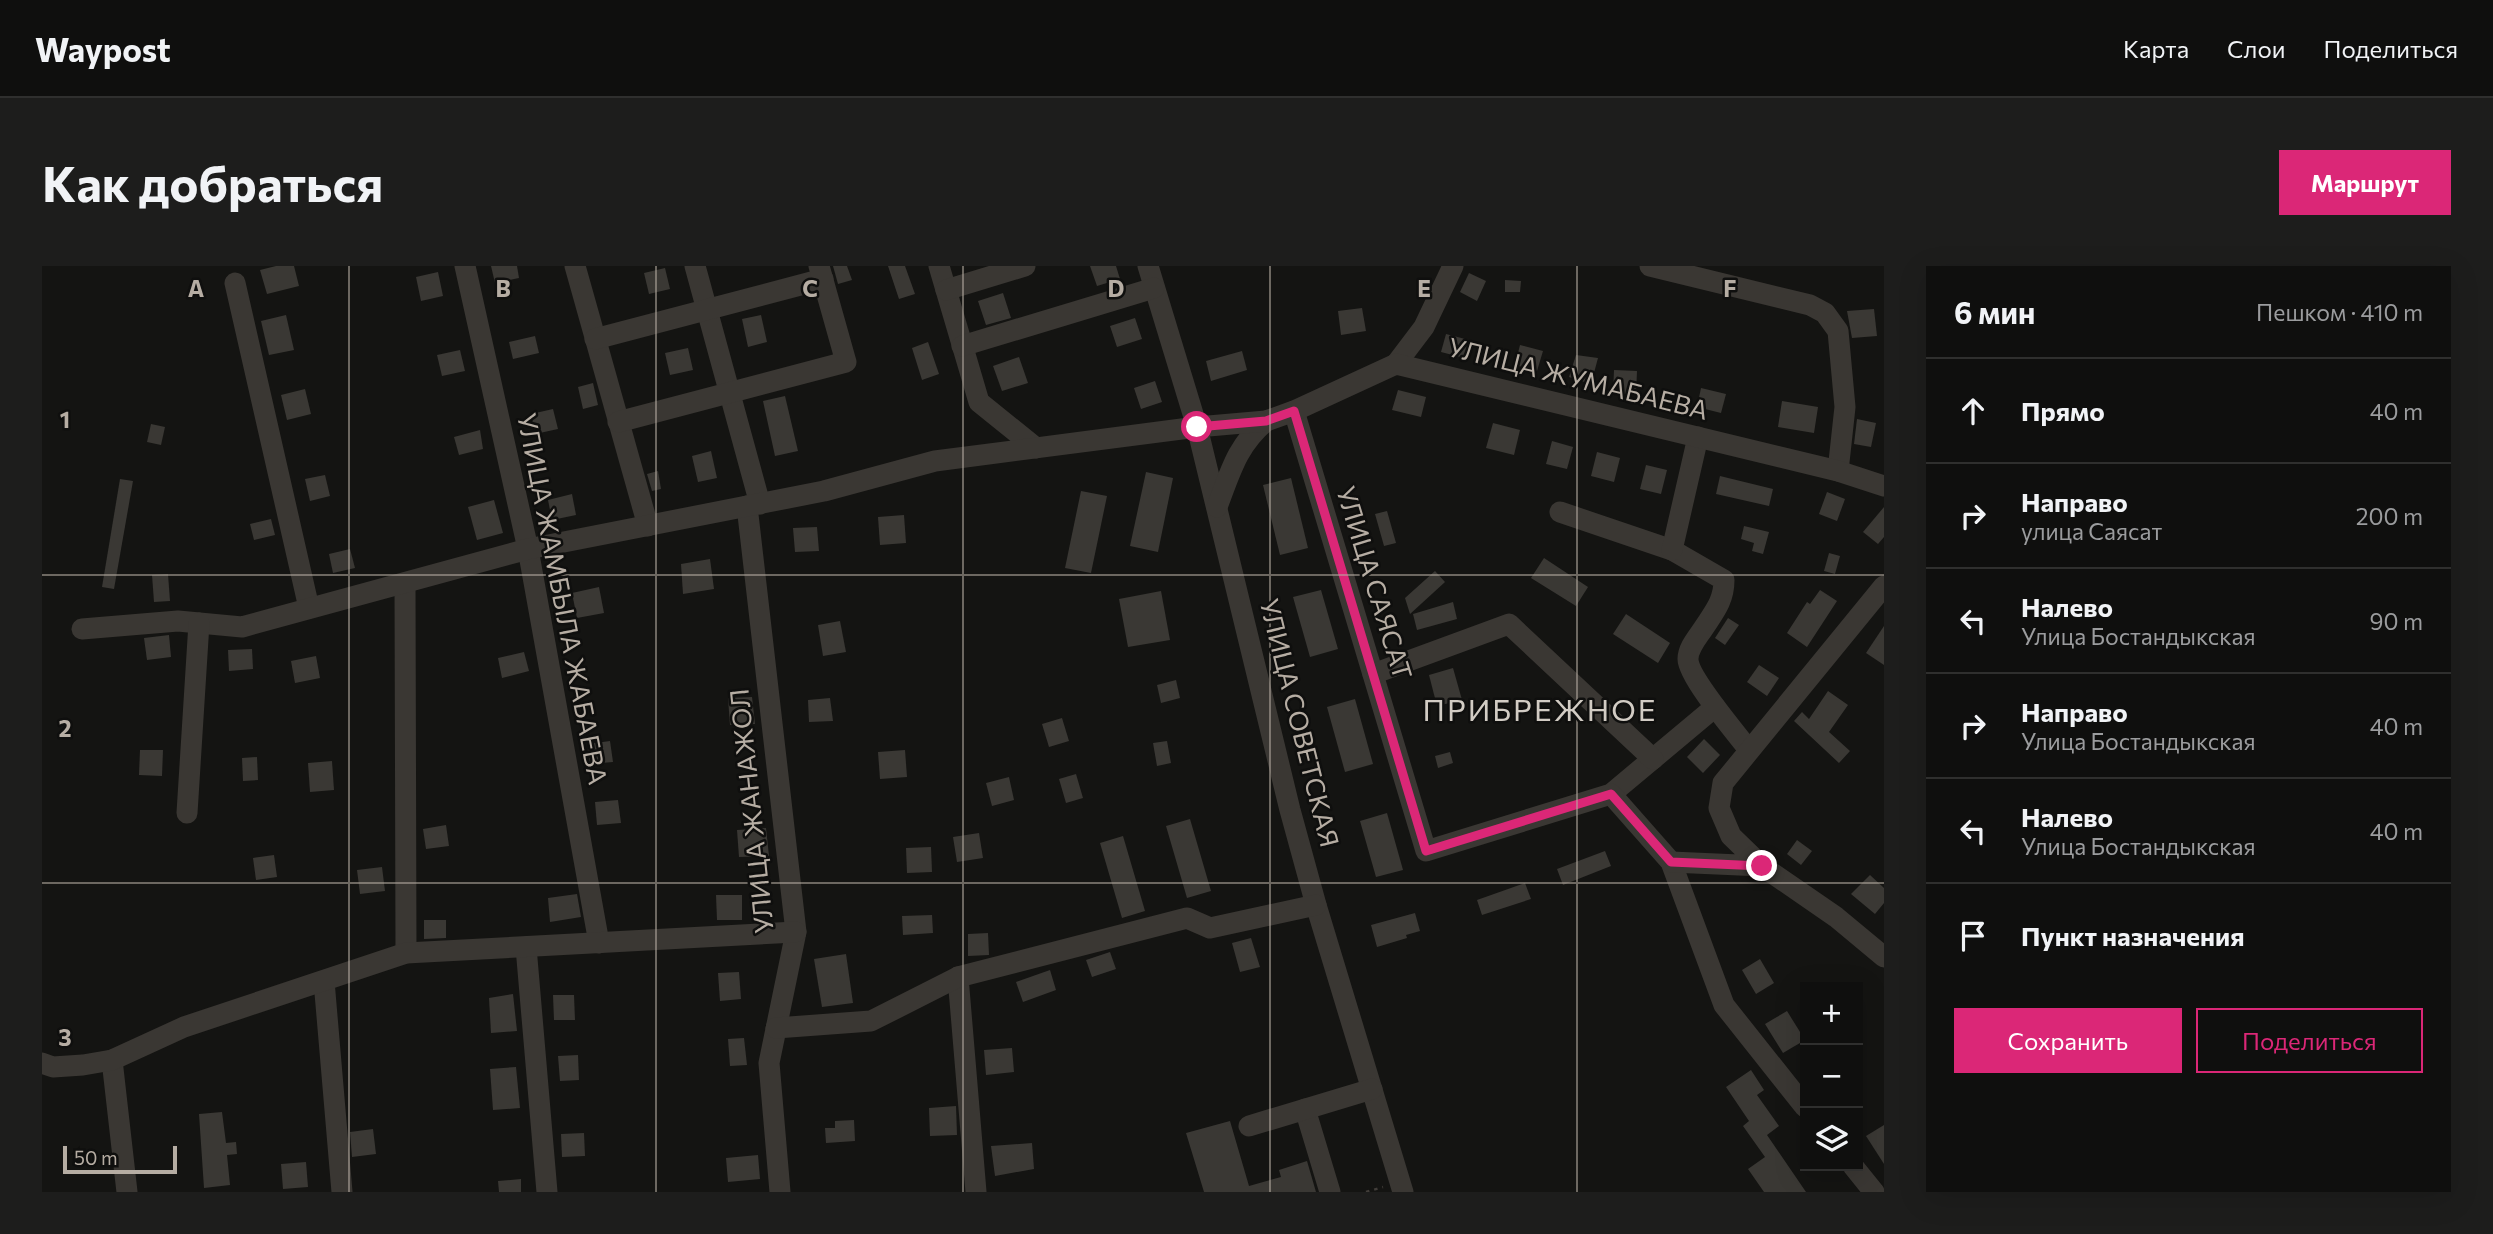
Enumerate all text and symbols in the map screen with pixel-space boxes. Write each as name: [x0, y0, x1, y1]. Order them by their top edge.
text: Waypost: [35, 28, 171, 69]
text: Карта: [2123, 34, 2189, 63]
text: Слои: [2227, 34, 2285, 63]
text: Поделиться: [2323, 34, 2458, 63]
button: Маршрут: [2279, 150, 2451, 215]
text: Как добраться: [42, 152, 383, 212]
text: A: [188, 274, 205, 302]
text: B: [495, 274, 511, 302]
text: C: [802, 274, 818, 302]
text: D: [1108, 274, 1125, 302]
text: E: [1417, 274, 1431, 302]
text: F: [1723, 274, 1737, 302]
text: 6 мин: [1954, 293, 2035, 330]
text: Пешком · 410 m: [2256, 298, 2423, 326]
street label: УЛИЦА ЖУМАБАЕВА: [1445, 330, 1712, 425]
icon: ahead: [1954, 392, 1992, 430]
text: Прямо: [2021, 395, 2105, 426]
text: 40 m: [2370, 397, 2423, 425]
text: 1: [60, 405, 70, 433]
street label: УЛИЦА ЖАМБЫЛА ЖАБАЕВА: [512, 410, 615, 787]
route start: [1181, 411, 1212, 442]
street label: УЛИЦА САЯСАТ: [1331, 482, 1420, 683]
text: Направо: [2021, 486, 2128, 517]
icon: right: [1954, 497, 1992, 535]
text: 200 m: [2356, 502, 2423, 530]
text: улица Саясат: [2021, 517, 2162, 545]
text: Налево: [2021, 591, 2113, 622]
street label: УЛИЦА СОВЕТСКАЯ: [1255, 595, 1346, 850]
icon: left: [1954, 602, 1992, 640]
text: 90 m: [2370, 607, 2423, 635]
text: Улица Бостандыкская: [2021, 622, 2255, 650]
street label: УЛИЦА ЖАНАЖОЛ: [722, 687, 779, 935]
district label: ПРИБРЕЖНОЕ: [1422, 690, 1658, 727]
text: Направо: [2021, 696, 2128, 727]
icon: right: [1954, 707, 1992, 745]
text: 40 m: [2370, 712, 2423, 740]
text: 2: [58, 714, 72, 742]
text: Улица Бостандыкская: [2021, 727, 2255, 755]
text: Налево: [2021, 801, 2113, 832]
icon: left: [1954, 812, 1992, 850]
text: 40 m: [2370, 817, 2423, 845]
text: Улица Бостандыкская: [2021, 832, 2255, 860]
route end: [1746, 850, 1777, 881]
icon: arrive: [1954, 917, 1992, 955]
text: Пункт назначения: [2021, 920, 2245, 951]
map controls: [1800, 982, 1863, 1171]
button: +: [1800, 982, 1863, 1045]
button: Сохранить: [1954, 1008, 2182, 1073]
button: Поделиться: [2196, 1008, 2423, 1073]
text: 3: [58, 1023, 72, 1051]
button: −: [1800, 1045, 1863, 1108]
button: layers: [1800, 1108, 1863, 1171]
scale bar: [63, 1143, 177, 1175]
text: 50 m: [74, 1146, 118, 1169]

